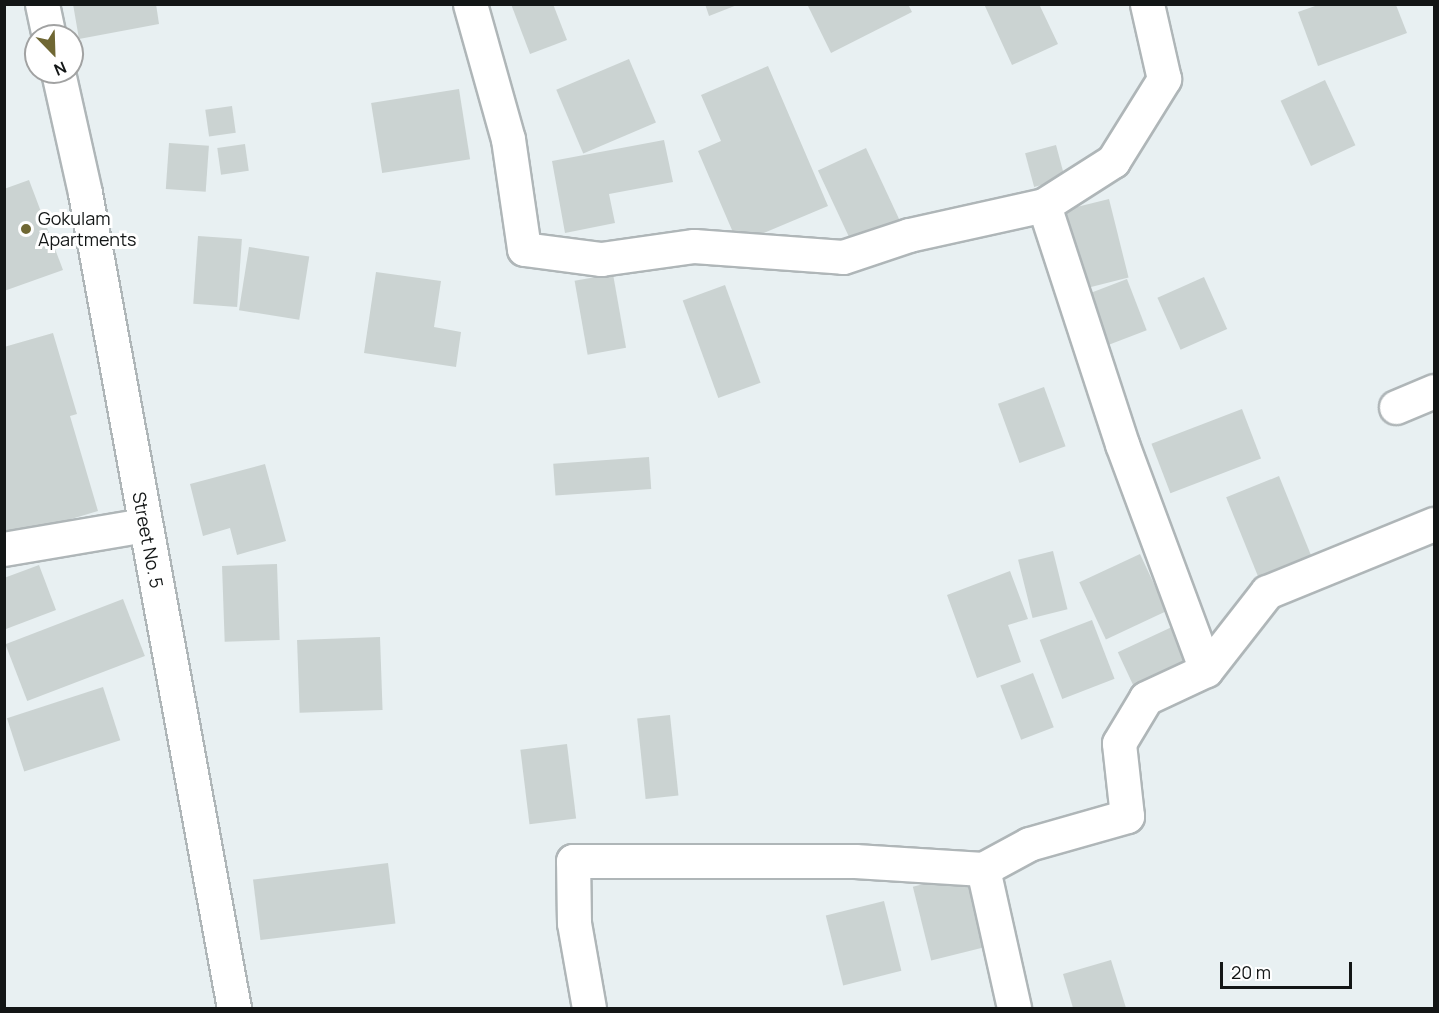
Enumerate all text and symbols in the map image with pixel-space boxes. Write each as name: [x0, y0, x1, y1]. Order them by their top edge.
north arrow: [24, 24, 84, 84]
text: N: [51, 56, 70, 81]
place label: Gokulam Apartments: [38, 208, 137, 250]
marker: Gokulam Apartments: [19, 222, 33, 236]
street label: Street No. 5: [128, 490, 168, 590]
scale bar: [1223, 950, 1355, 988]
text: 20 m: [1231, 960, 1271, 984]

